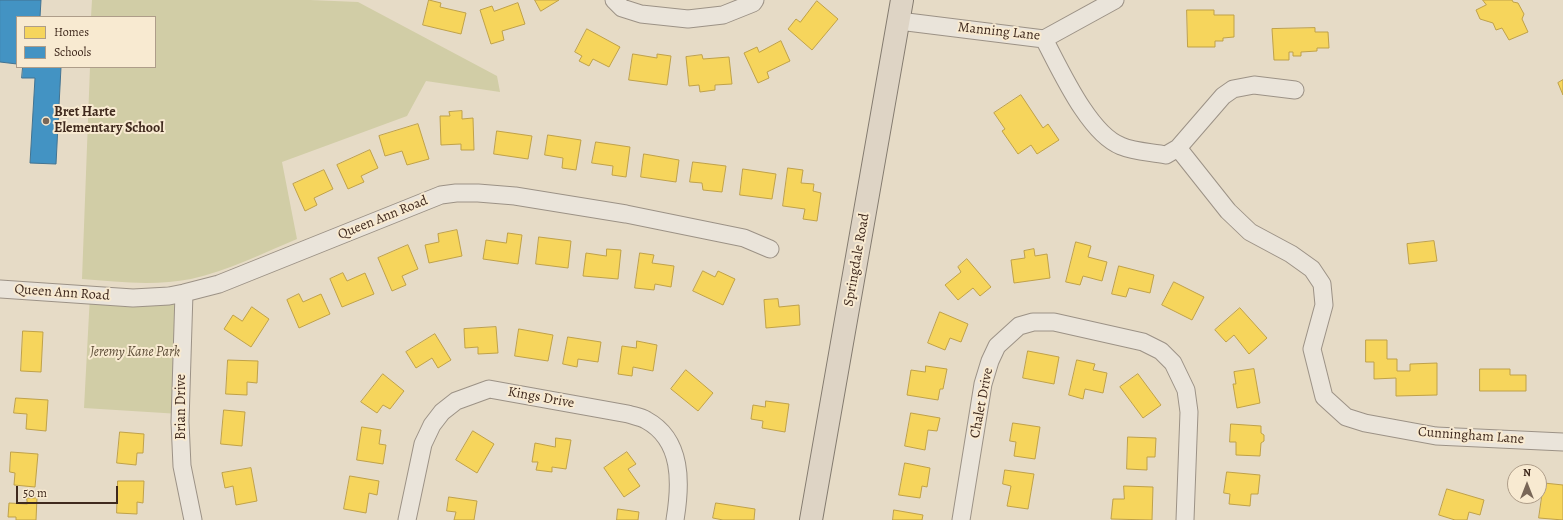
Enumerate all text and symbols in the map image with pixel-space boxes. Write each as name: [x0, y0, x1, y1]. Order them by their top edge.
legend: [16, 16, 156, 68]
street label: Manning Lane: [957, 19, 1041, 45]
text: Homes: [54, 24, 89, 40]
text: Schools: [54, 44, 91, 60]
place label: Bret Harte Elementary School: [54, 105, 164, 138]
marker: Bret Harte Elementary School: [41, 116, 51, 126]
street label: Queen Ann Road: [336, 192, 430, 244]
street label: Springdale Road: [841, 212, 873, 308]
street label: Queen Ann Road: [14, 281, 110, 305]
park label: Jeremy Kane Park: [90, 345, 180, 361]
street label: Chalet Drive: [967, 366, 997, 440]
street label: Brian Drive: [174, 374, 190, 440]
street label: Kings Drive: [506, 384, 576, 412]
street label: Cunningham Lane: [1417, 424, 1525, 448]
north arrow: [1507, 464, 1547, 504]
text: N: [1523, 465, 1531, 480]
scale bar: [18, 478, 120, 504]
text: 50 m: [23, 485, 47, 501]

